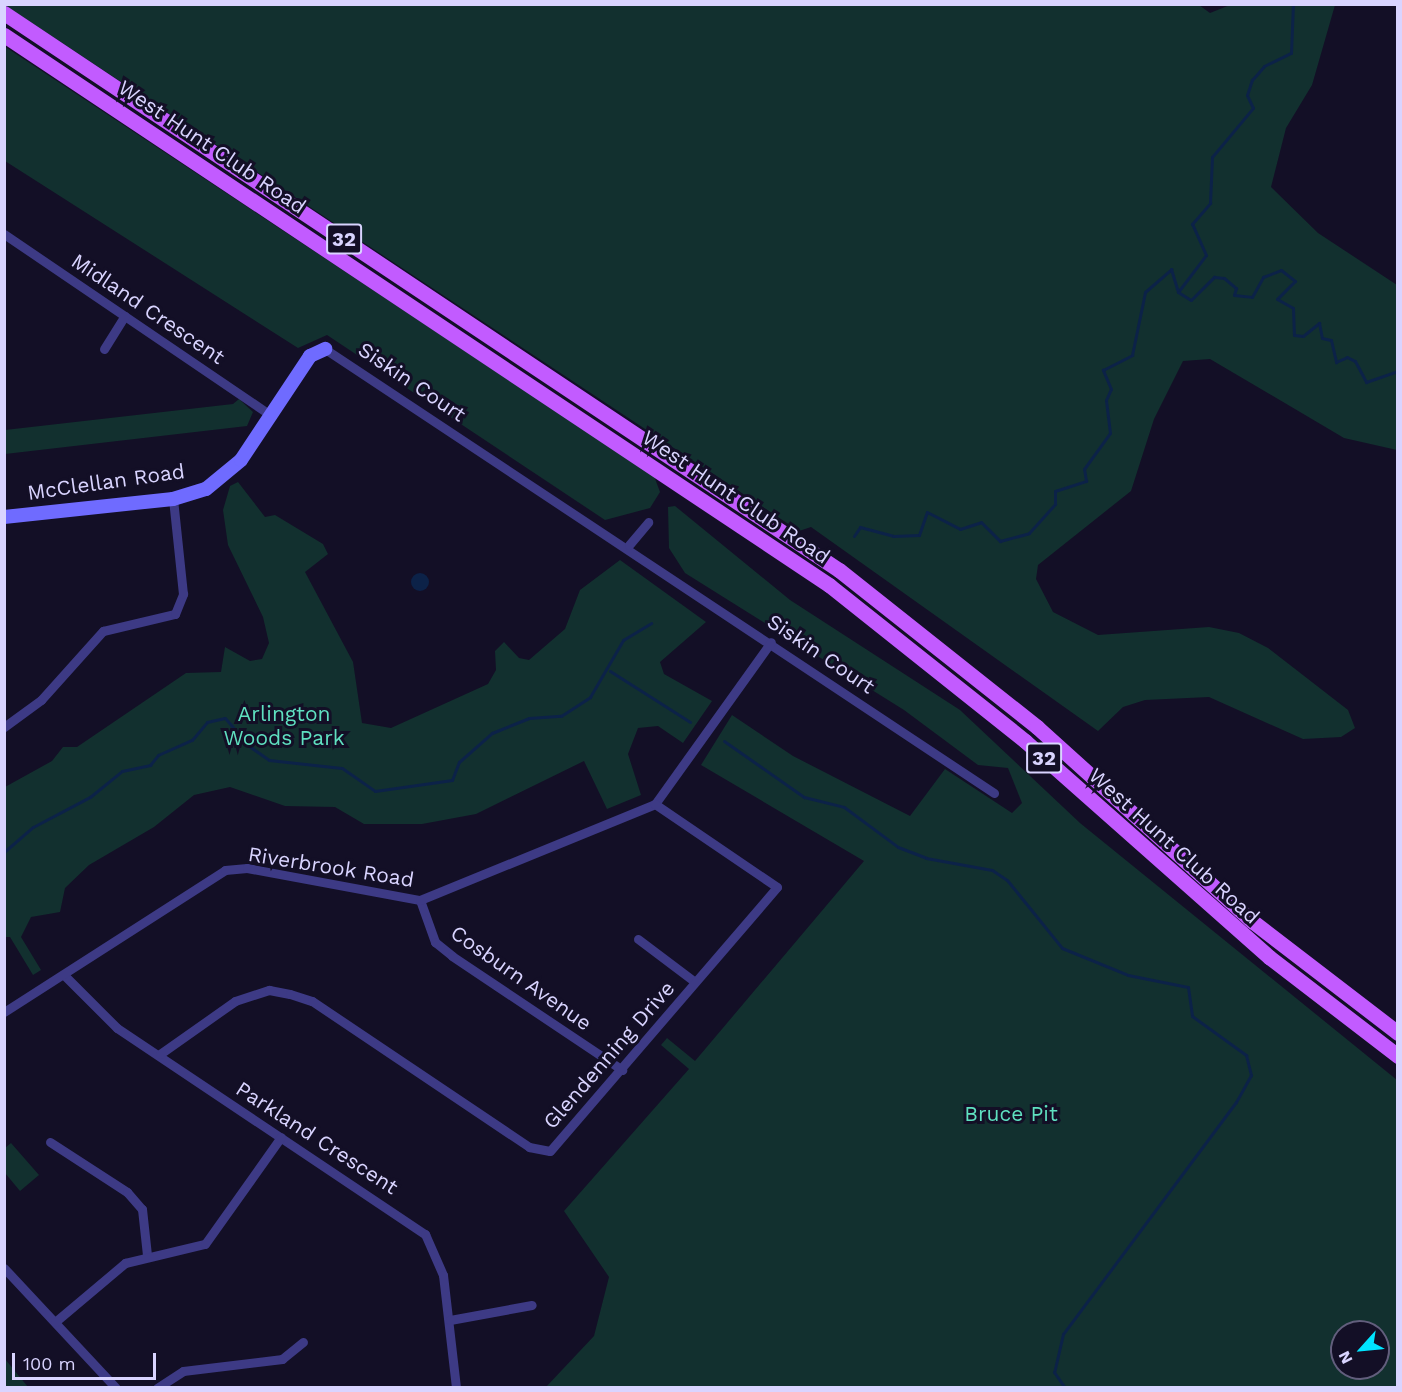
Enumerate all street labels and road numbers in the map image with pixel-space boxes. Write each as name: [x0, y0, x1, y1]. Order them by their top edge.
street label: West Hunt Club Road: [113, 75, 311, 219]
road number: 32: [326, 222, 362, 256]
street label: Midland Crescent: [66, 248, 230, 370]
street label: Siskin Court: [353, 337, 471, 427]
street label: West Hunt Club Road: [637, 425, 835, 569]
street label: McClellan Road: [26, 458, 186, 506]
street label: Siskin Court: [762, 609, 880, 699]
road number: 32: [1026, 741, 1062, 775]
street label: West Hunt Club Road: [1083, 763, 1265, 929]
street label: Riverbrook Road: [246, 841, 416, 893]
street label: Cosburn Avenue: [445, 920, 597, 1036]
street label: Glendenning Drive: [538, 976, 680, 1134]
street label: Parkland Crescent: [231, 1076, 403, 1200]

